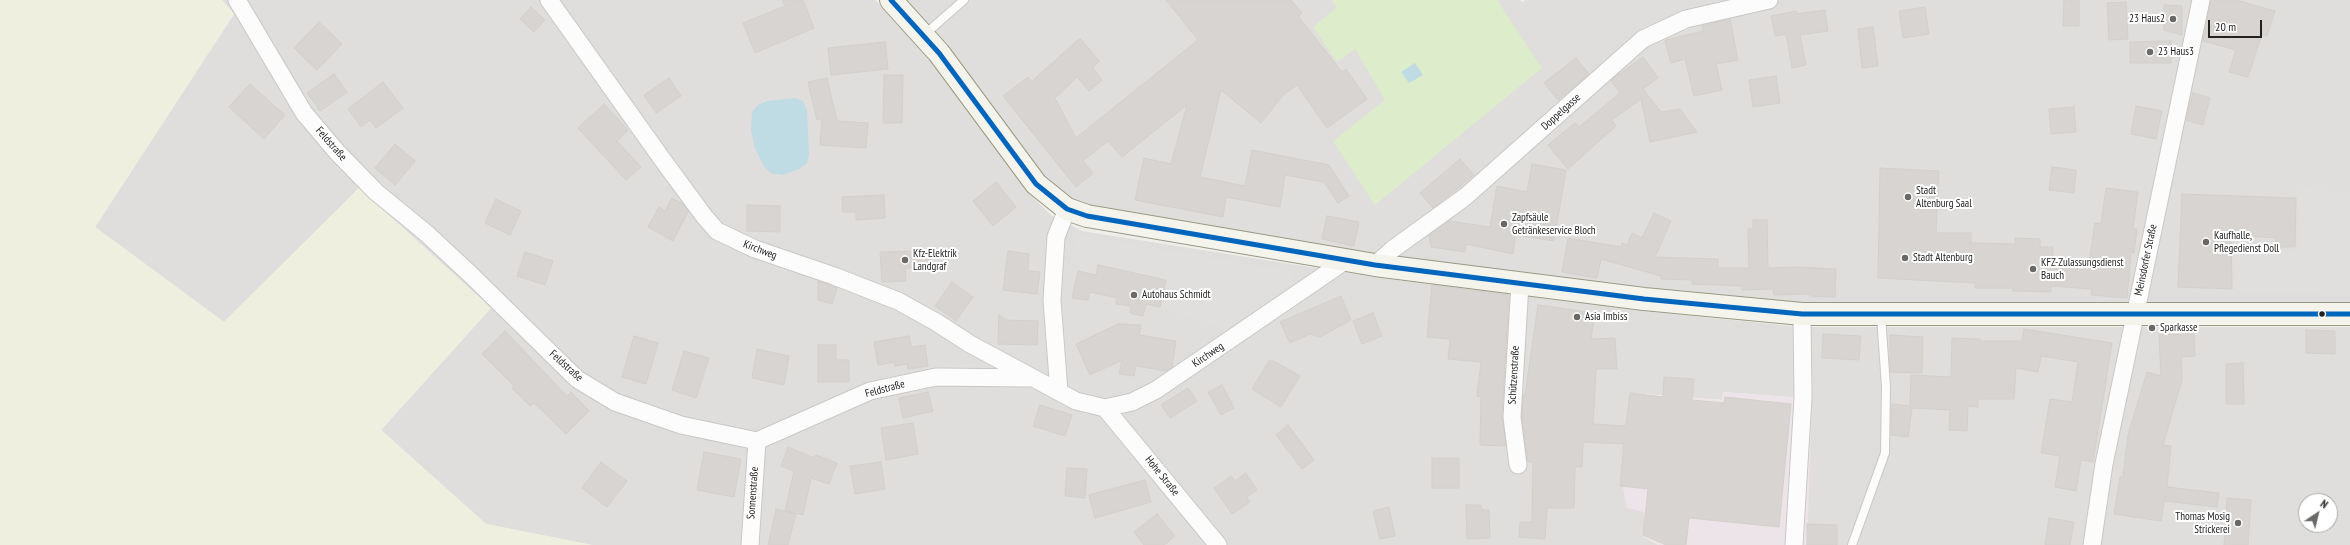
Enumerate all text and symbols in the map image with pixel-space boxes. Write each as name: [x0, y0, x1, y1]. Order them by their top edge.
place label: 23 Haus2: [2129, 12, 2165, 26]
scale bar: [2210, 12, 2264, 38]
marker: 23 Haus2: [2168, 14, 2178, 24]
text: 20 m: [2215, 19, 2236, 34]
place label: 23 Haus3: [2158, 45, 2194, 59]
marker: 23 Haus3: [2145, 47, 2155, 57]
street label: Doppelgasse: [1539, 91, 1583, 133]
street label: Feldstraße: [313, 124, 349, 164]
place label: Stadt Altenburg Saal: [1916, 184, 1972, 210]
marker: Stadt Altenburg Saal: [1903, 192, 1913, 202]
place label: Zapfsäule Getränkeservice Bloch: [1512, 211, 1596, 237]
marker: Zapfsäule Getränkeservice Bloch: [1499, 219, 1509, 229]
street label: Meinsdorfer Straße: [2132, 223, 2160, 297]
place label: Kaufhalle, Pflegedienst Doll: [2214, 229, 2279, 255]
marker: Kaufhalle, Pflegedienst Doll: [2201, 237, 2211, 247]
street label: Kirchweg: [741, 238, 779, 262]
place label: Kfz-Elektrik Landgraf: [913, 247, 957, 273]
place label: Stadt Altenburg: [1913, 251, 1973, 265]
marker: Stadt Altenburg: [1900, 253, 1910, 263]
marker: Kfz-Elektrik Landgraf: [900, 255, 910, 265]
place label: KFZ-Zulassungsdienst Bauch: [2041, 256, 2123, 282]
marker: KFZ-Zulassungsdienst Bauch: [2028, 264, 2038, 274]
place label: Autohaus Schmidt: [1142, 288, 1211, 302]
marker: Autohaus Schmidt: [1129, 290, 1139, 300]
unlabelled marker: [2317, 309, 2327, 319]
place label: Asia Imbiss: [1585, 310, 1627, 324]
marker: Asia Imbiss: [1572, 312, 1582, 322]
place label: Sparkasse: [2160, 321, 2198, 335]
marker: Sparkasse: [2147, 323, 2157, 333]
street label: Kirchweg: [1190, 340, 1226, 370]
street label: Schützenstraße: [1506, 345, 1522, 405]
street label: Feldstraße: [547, 348, 585, 384]
street label: Feldstraße: [864, 377, 906, 401]
street label: Hohe Straße: [1142, 453, 1182, 499]
street label: Sonnenstraße: [745, 466, 761, 520]
north arrow: [2298, 493, 2338, 533]
text: N: [2318, 497, 2331, 511]
place label: Thomas Mosig Strickerei: [2175, 510, 2230, 536]
marker: Thomas Mosig Strickerei: [2233, 518, 2243, 528]

